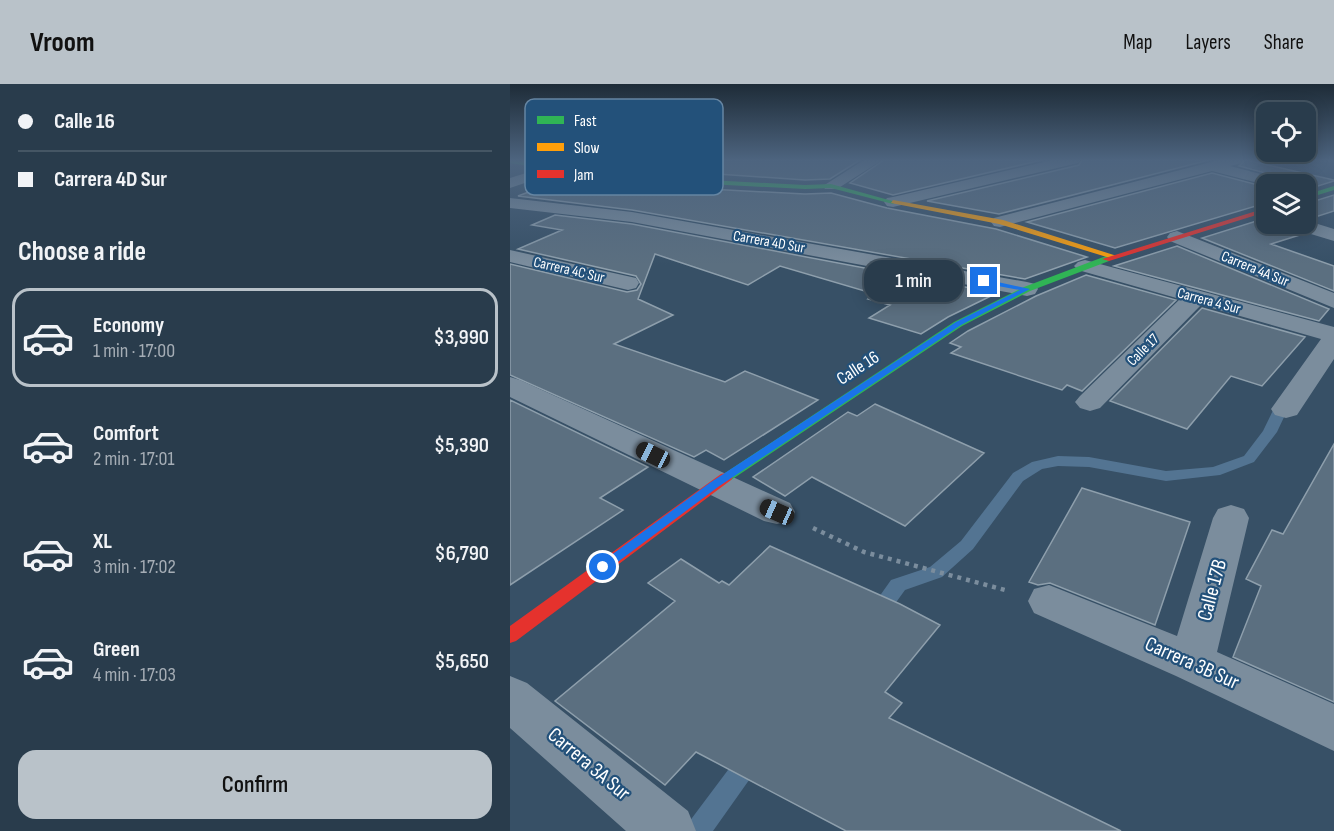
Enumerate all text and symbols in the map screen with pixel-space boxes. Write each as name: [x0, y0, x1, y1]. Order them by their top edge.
text: Vroom: [30, 26, 94, 59]
text: Map: [1123, 30, 1152, 55]
text: Layers: [1185, 30, 1231, 55]
text: Share: [1264, 30, 1304, 55]
legend: [525, 99, 723, 195]
map controls: [1256, 102, 1316, 234]
button: locate: [1256, 102, 1316, 162]
text: Calle 16: [54, 108, 115, 135]
text: Fast: [574, 112, 597, 131]
text: Slow: [574, 139, 599, 158]
text: Carrera 4D Sur: [54, 166, 167, 193]
text: Jam: [573, 166, 594, 185]
button: layers: [1256, 174, 1316, 234]
street label: Carrera 4D Sur: [732, 226, 807, 258]
text: Choose a ride: [18, 236, 146, 268]
street label: Carrera 4A Sur: [1218, 247, 1292, 291]
street label: Carrera 4C Sur: [532, 253, 607, 288]
callout: 1 min: [864, 260, 963, 302]
route end: [970, 267, 997, 294]
text: 1 min: [895, 269, 932, 293]
street label: Carrera 4 Sur: [1175, 283, 1244, 319]
icon: car: [21, 311, 75, 365]
text: Economy: [93, 312, 164, 339]
text: $3,990: [433, 324, 489, 351]
street label: Calle 17: [1123, 330, 1163, 370]
text: 1 min · 17:00: [93, 339, 175, 363]
street label: Calle 16: [833, 347, 883, 389]
icon: car: [21, 419, 75, 473]
text: Comfort: [93, 420, 159, 447]
text: $5,390: [434, 432, 489, 459]
car: [633, 439, 673, 471]
text: 2 min · 17:01: [93, 447, 174, 471]
car: [757, 496, 797, 528]
icon: car: [21, 527, 75, 581]
text: XL: [93, 528, 112, 555]
text: $6,790: [435, 540, 489, 567]
route start: [589, 553, 616, 580]
text: 3 min · 17:02: [93, 555, 176, 579]
street label: Calle 17B: [1192, 556, 1232, 624]
street label: Carrera 3B Sur: [1141, 631, 1243, 695]
icon: car: [21, 635, 75, 689]
text: Green: [93, 636, 140, 663]
text: $5,650: [434, 648, 489, 675]
text: 4 min · 17:03: [93, 663, 176, 687]
street label: Carrera 3A Sur: [543, 722, 635, 806]
button: Confirm: [18, 750, 492, 819]

